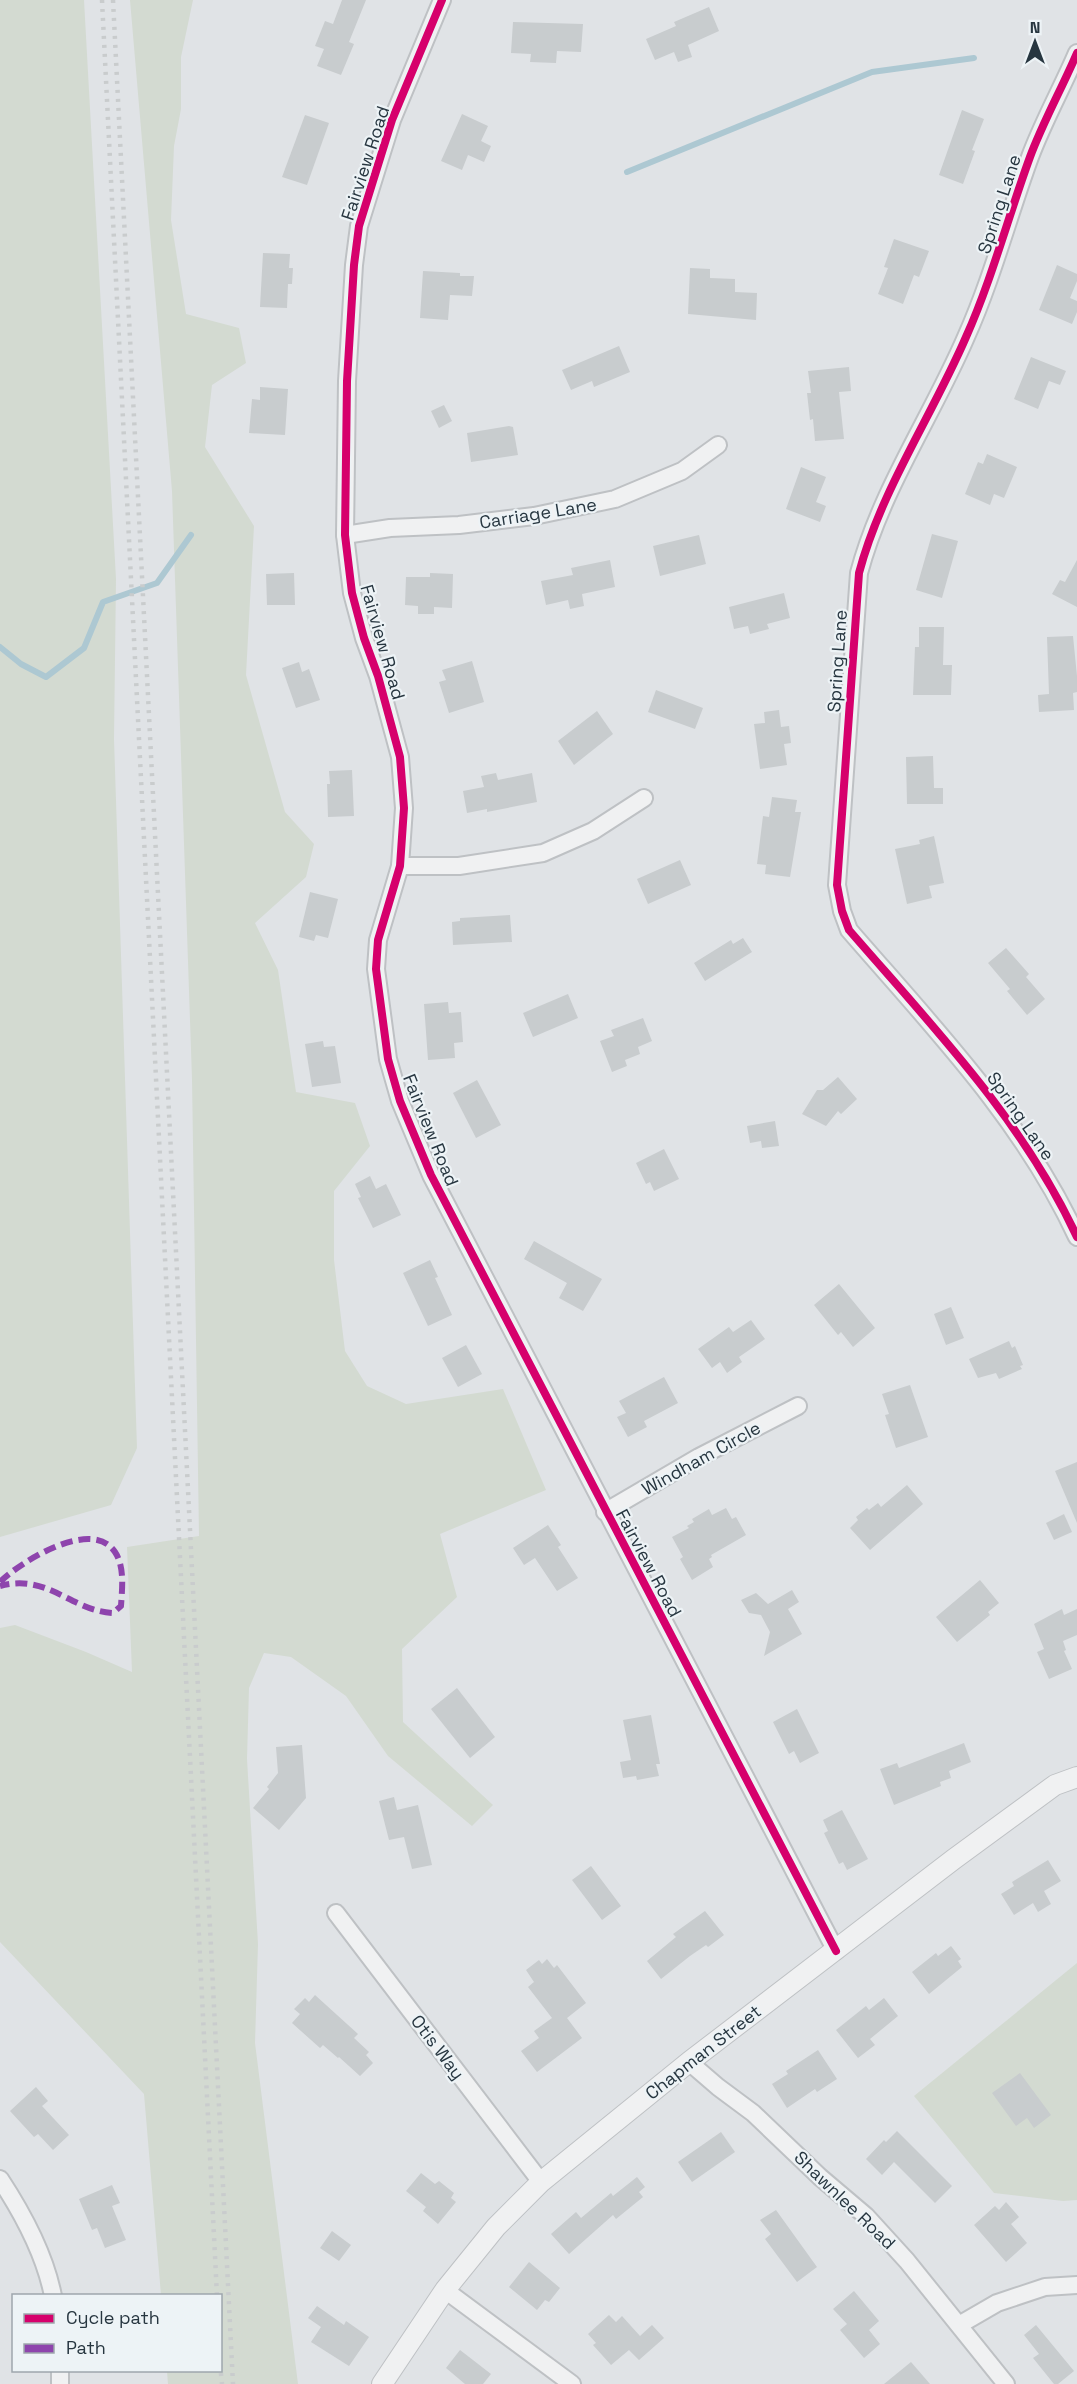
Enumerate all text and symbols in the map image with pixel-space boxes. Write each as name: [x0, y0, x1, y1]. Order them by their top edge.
north arrow: [1005, 12, 1065, 72]
text: N: [1030, 17, 1040, 38]
street label: Fairview Road: [336, 103, 394, 223]
street label: Spring Lane: [972, 152, 1026, 256]
street label: Carriage Lane: [478, 492, 598, 534]
street label: Fairview Road: [356, 582, 410, 702]
street label: Spring Lane: [822, 609, 852, 713]
street label: Spring Lane: [982, 1067, 1060, 1165]
street label: Fairview Road: [398, 1071, 464, 1189]
street label: Windham Circle: [637, 1416, 765, 1500]
street label: Fairview Road: [611, 1505, 687, 1621]
street label: Chapman Street: [640, 2000, 766, 2104]
street label: Otis Way: [406, 2010, 470, 2084]
street label: Shawnlee Road: [789, 2146, 901, 2254]
legend: [12, 2294, 222, 2372]
text: Cycle path: [66, 2306, 160, 2329]
text: Path: [66, 2336, 106, 2359]

